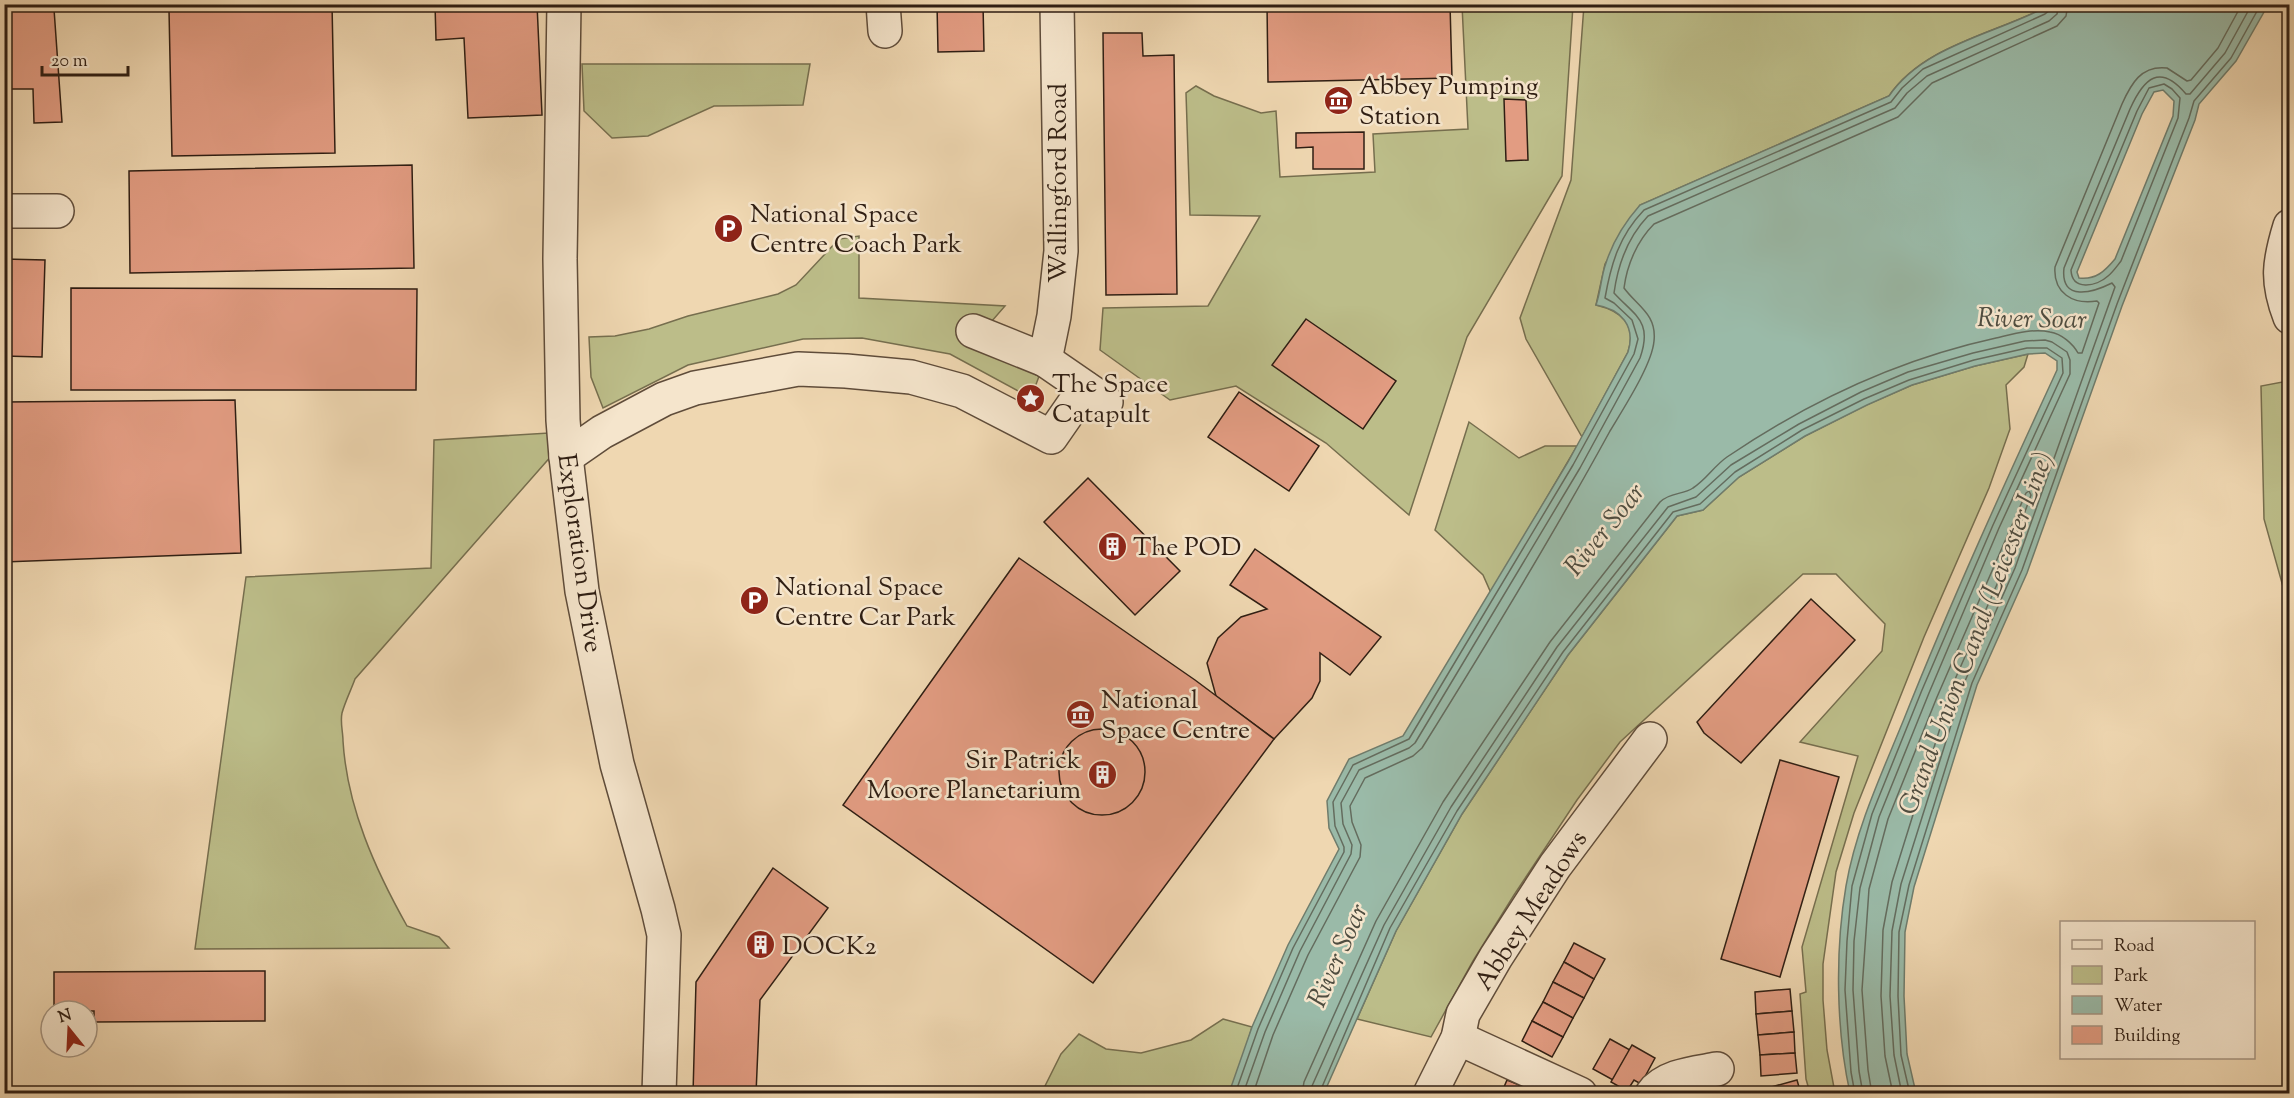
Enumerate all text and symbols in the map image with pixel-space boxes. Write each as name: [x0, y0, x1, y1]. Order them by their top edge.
scale bar: [42, 39, 128, 77]
text: 20 m: [51, 49, 88, 75]
place label: Abbey Pumping Station: [1359, 69, 1538, 136]
street label: Wallingford Road: [1041, 83, 1078, 283]
museum icon: Abbey Pumping Station: [1322, 84, 1354, 116]
place label: National Space Centre Coach Park: [750, 197, 962, 264]
parking icon: National Space Centre Coach Park: [713, 212, 745, 244]
water label: River Soar: [1977, 300, 2088, 341]
place label: The Space Catapult: [1052, 367, 1168, 434]
place icon: The Space Catapult: [1015, 382, 1047, 414]
water label: Grand Union Canal (Leicester Line): [1890, 447, 2065, 821]
street label: Exploration Drive: [546, 451, 611, 655]
water label: River Soar: [1556, 475, 1656, 586]
building icon: The POD: [1096, 530, 1128, 562]
place label: The POD: [1133, 530, 1241, 567]
place label: National Space Centre Car Park: [775, 570, 956, 637]
parking icon: National Space Centre Car Park: [738, 585, 770, 617]
place label: National Space Centre: [1101, 683, 1250, 750]
museum icon: National Space Centre: [1064, 698, 1096, 730]
place label: Sir Patrick Moore Planetarium: [867, 743, 1081, 810]
building icon: Sir Patrick Moore Planetarium: [1086, 758, 1118, 790]
street label: Abbey Meadows: [1466, 824, 1598, 999]
water label: River Soar: [1299, 897, 1380, 1014]
legend: [2060, 921, 2255, 1059]
building icon: DOCK2: [745, 929, 777, 961]
place label: DOCK2: [782, 929, 877, 966]
text: Road: [2114, 934, 2154, 960]
text: Park: [2114, 964, 2149, 990]
text: Water: [2114, 994, 2163, 1020]
north arrow: [39, 999, 99, 1059]
text: N: [56, 1004, 75, 1030]
text: Building: [2114, 1024, 2180, 1050]

